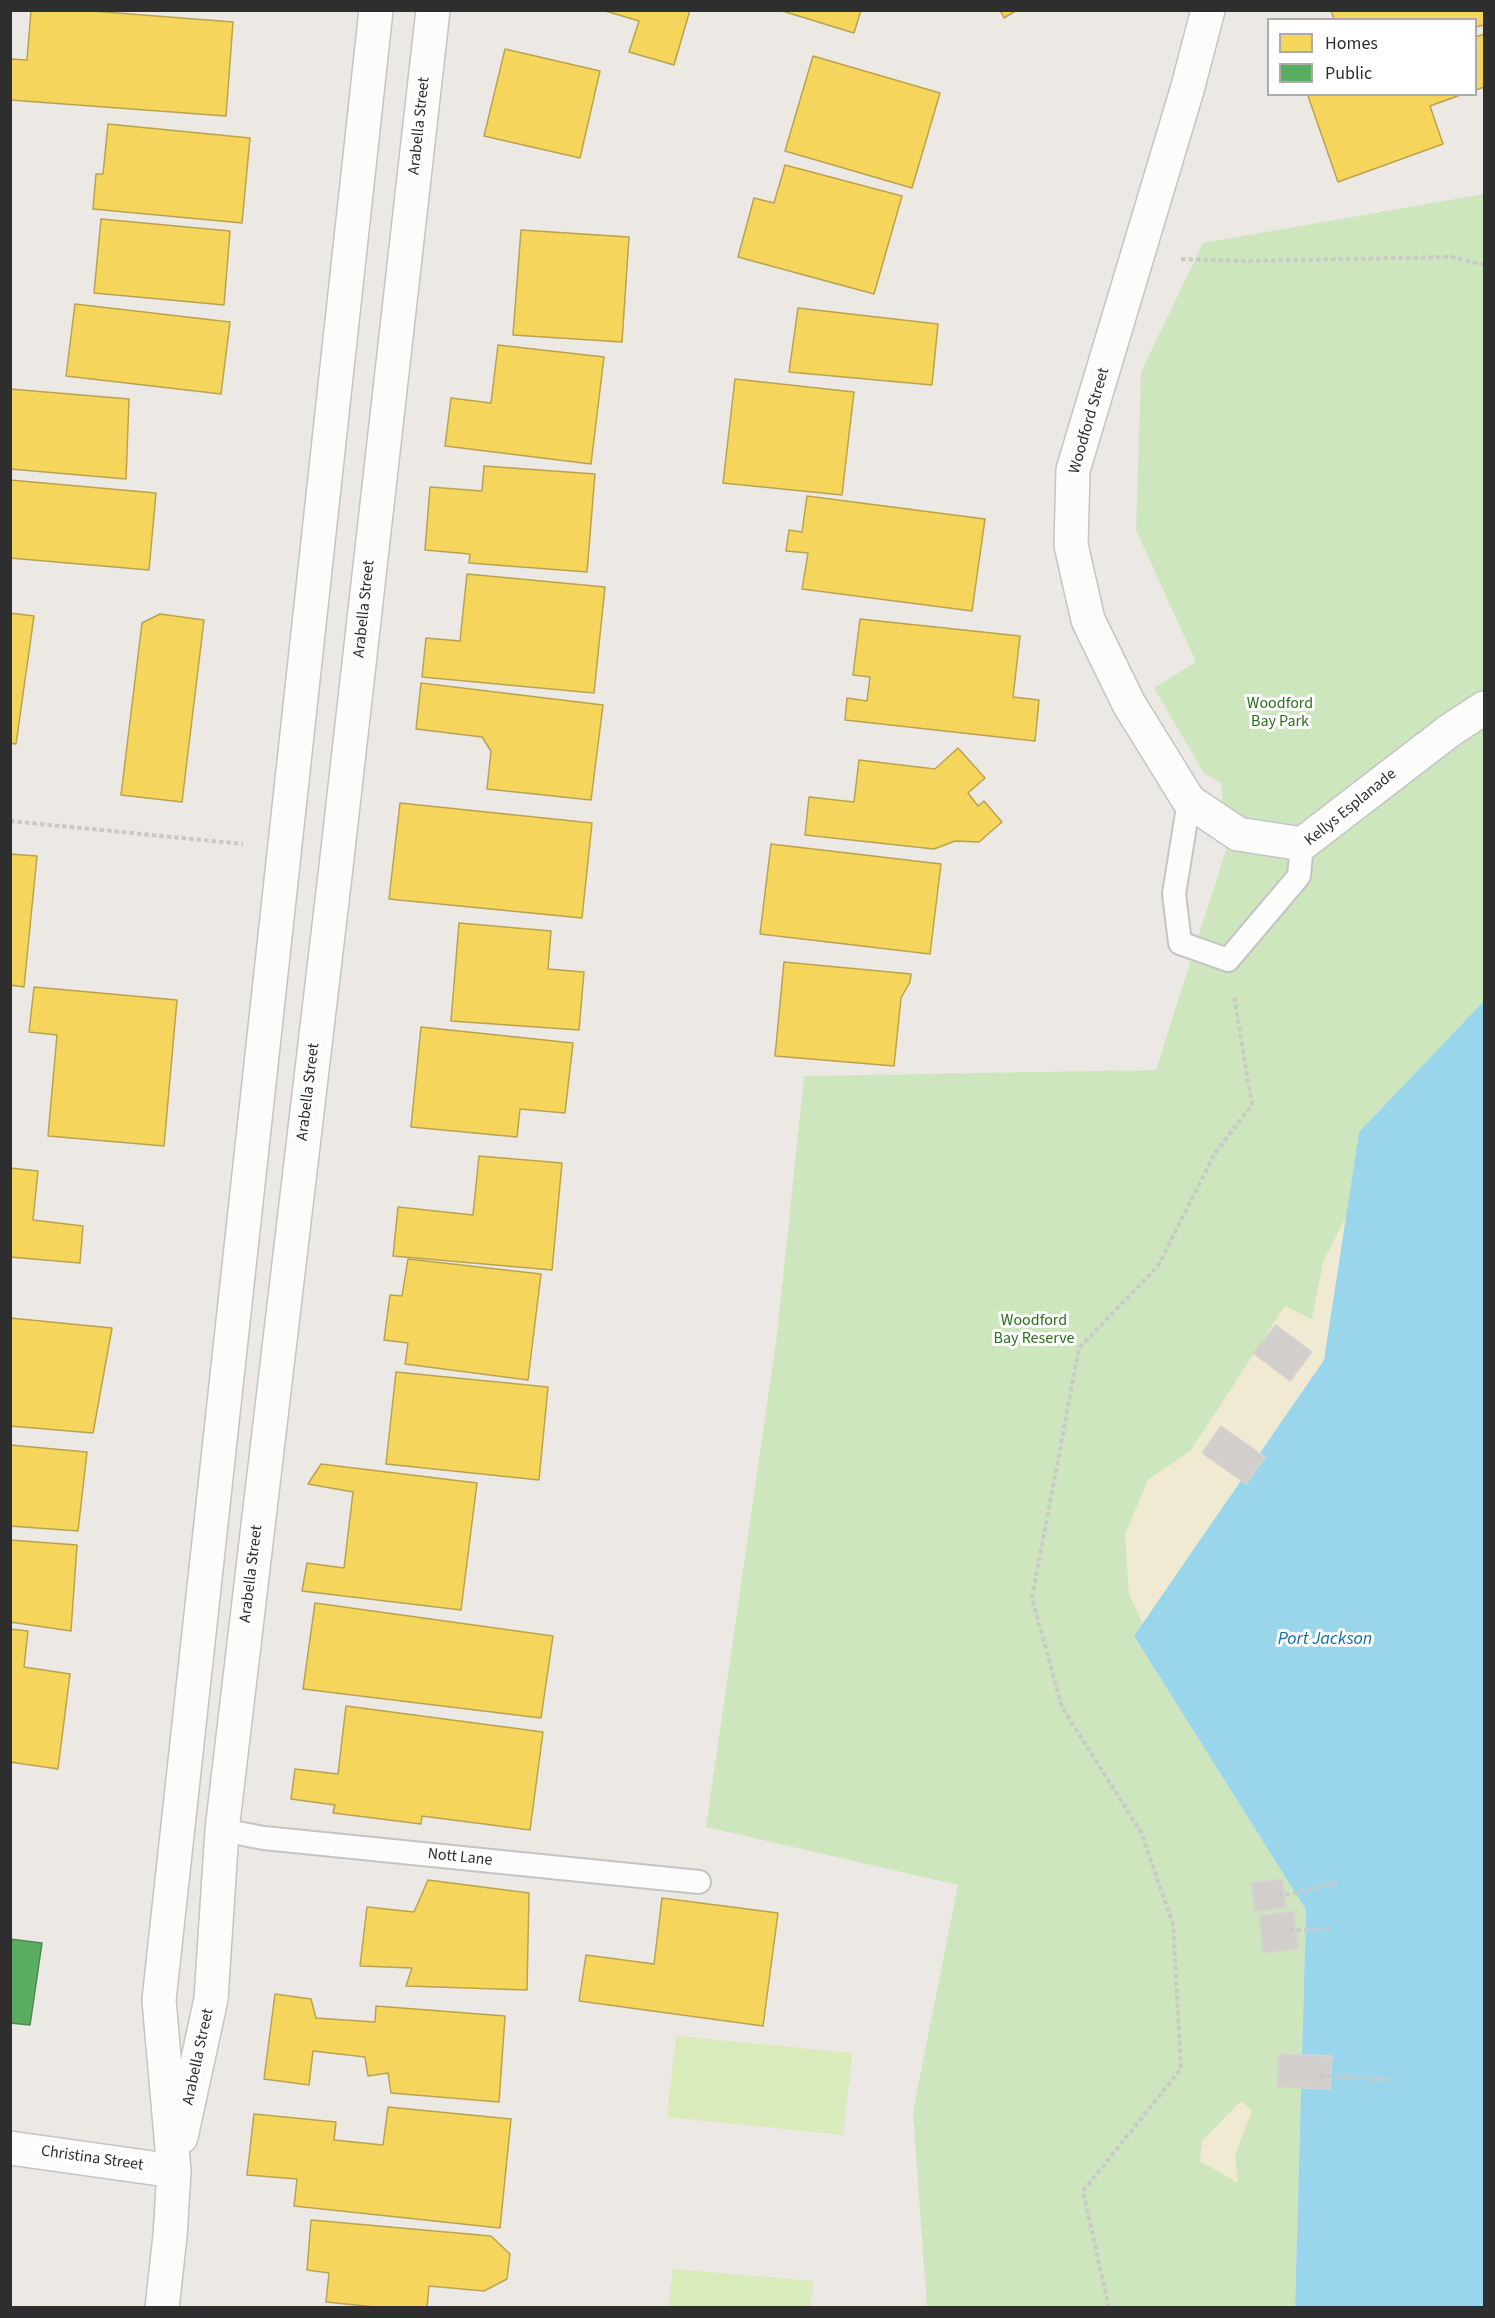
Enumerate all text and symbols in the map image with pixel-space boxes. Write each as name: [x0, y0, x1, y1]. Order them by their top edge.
legend: [1267, 18, 1477, 96]
text: Homes: [1325, 31, 1378, 56]
text: Public: [1325, 61, 1372, 86]
street label: Arabella Street: [405, 76, 435, 176]
street label: Woodford Street: [1066, 366, 1114, 476]
street label: Arabella Street: [350, 559, 380, 659]
park label: Woodford Bay Park: [1247, 694, 1313, 732]
street label: Kellys Esplanade: [1301, 765, 1401, 851]
street label: Arabella Street: [293, 1042, 325, 1142]
park label: Woodford Bay Reserve: [994, 1311, 1074, 1349]
street label: Arabella Street: [236, 1524, 268, 1624]
water label: Port Jackson: [1278, 1629, 1372, 1651]
street label: Nott Lane: [427, 1845, 493, 1871]
street label: Arabella Street: [179, 2007, 219, 2107]
street label: Christina Street: [40, 2142, 144, 2176]

